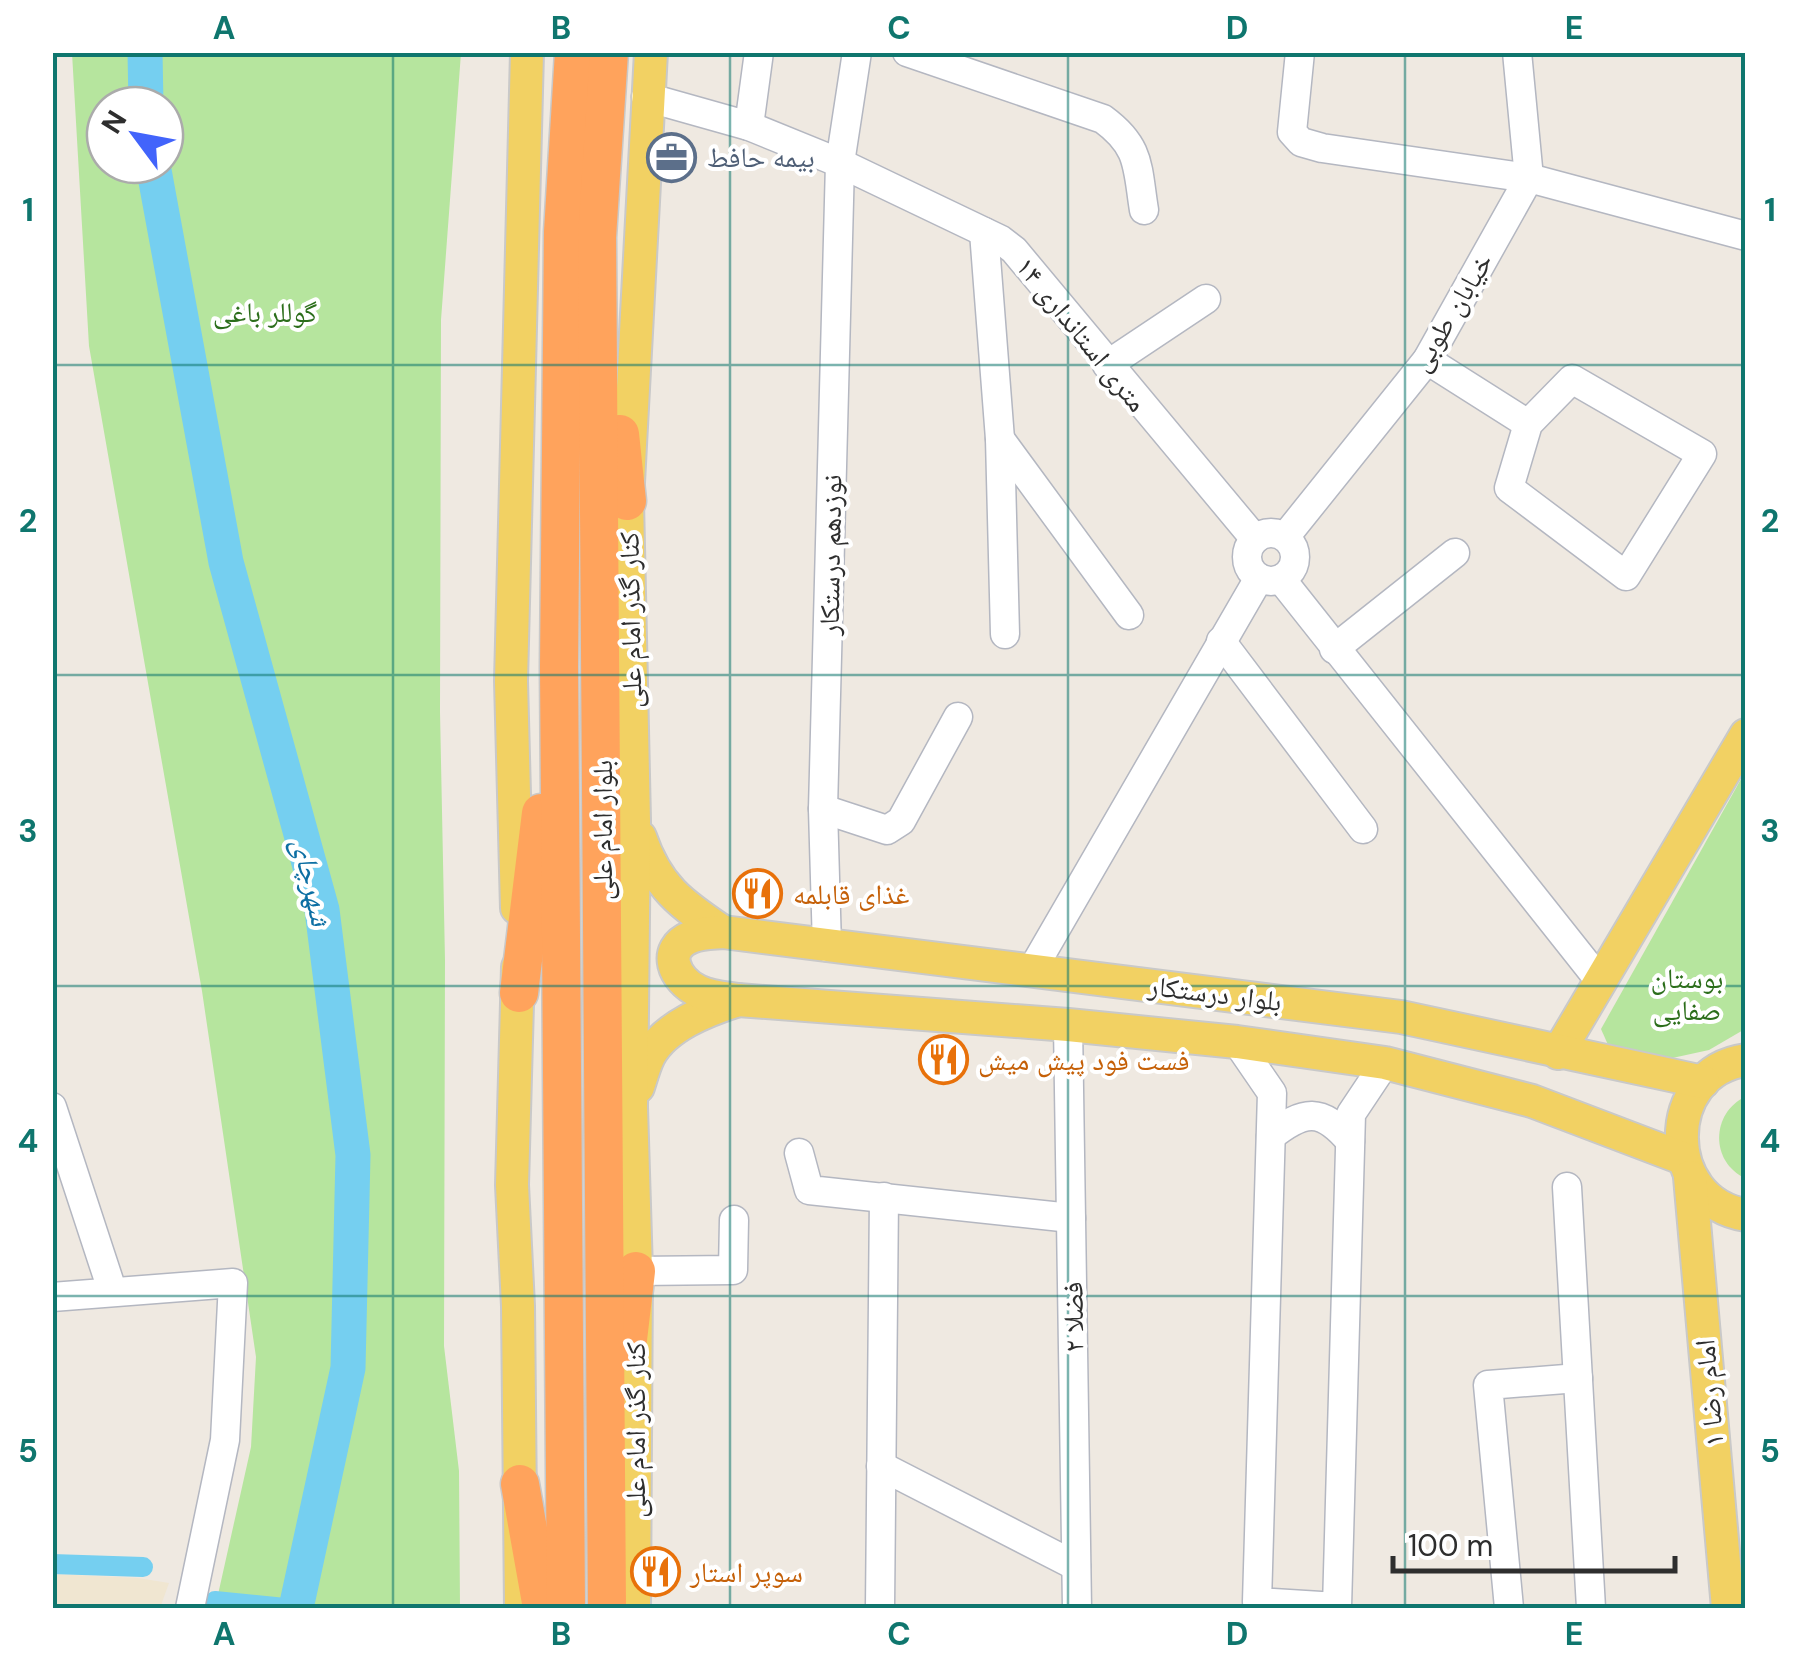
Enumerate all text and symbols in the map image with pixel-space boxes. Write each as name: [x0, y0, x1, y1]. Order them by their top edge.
text: A: [213, 7, 235, 49]
text: B: [551, 7, 571, 49]
text: C: [887, 7, 911, 49]
text: D: [1226, 7, 1248, 49]
text: E: [1565, 7, 1583, 49]
north arrow: [85, 85, 185, 185]
text: N: [93, 104, 135, 140]
office icon: بیمه حافط: [646, 131, 698, 183]
place label: بیمه حافط: [707, 139, 815, 176]
text: 1: [22, 189, 34, 231]
text: 1: [1764, 189, 1776, 231]
street label: خیابان طوبی: [1402, 246, 1501, 378]
street label: ۱۴ متری استانداری: [1008, 249, 1156, 420]
park label: گوللر باغی: [213, 294, 318, 331]
street label: نوزدهم درستکار: [811, 474, 850, 637]
text: 2: [19, 500, 37, 542]
text: 2: [1761, 500, 1779, 542]
street label: کنار گذر امام علی: [610, 531, 651, 708]
street label: بلوار امام علی: [584, 760, 621, 900]
text: 3: [18, 810, 38, 852]
text: 3: [1760, 810, 1780, 852]
water label: شهرچای: [284, 834, 342, 931]
restaurant icon: غذای قابلمه: [732, 868, 784, 920]
place label: غذای قابلمه: [793, 876, 909, 913]
park label: بوستان صفایی: [1651, 960, 1723, 1029]
street label: بلوار درستکار: [1145, 967, 1284, 1020]
restaurant icon: فست فود پیش میش: [917, 1034, 969, 1086]
place label: فست فود پیش میش: [978, 1042, 1190, 1079]
text: 4: [18, 1120, 38, 1162]
text: 4: [1760, 1120, 1780, 1162]
street label: فضلا ۲: [1054, 1281, 1093, 1353]
street label: امام رضا ۱: [1686, 1338, 1733, 1448]
street label: کنار گذر امام علی: [617, 1342, 654, 1518]
text: 5: [18, 1430, 38, 1472]
text: 5: [1760, 1430, 1780, 1472]
scale bar: [1393, 1511, 1676, 1573]
text: 100 m: [1408, 1526, 1493, 1565]
restaurant icon: سوپر استار: [629, 1546, 681, 1598]
place label: سوپر استار: [689, 1554, 803, 1591]
text: A: [213, 1613, 235, 1655]
text: B: [551, 1613, 571, 1655]
text: C: [887, 1613, 911, 1655]
text: D: [1226, 1613, 1248, 1655]
text: E: [1565, 1613, 1583, 1655]

